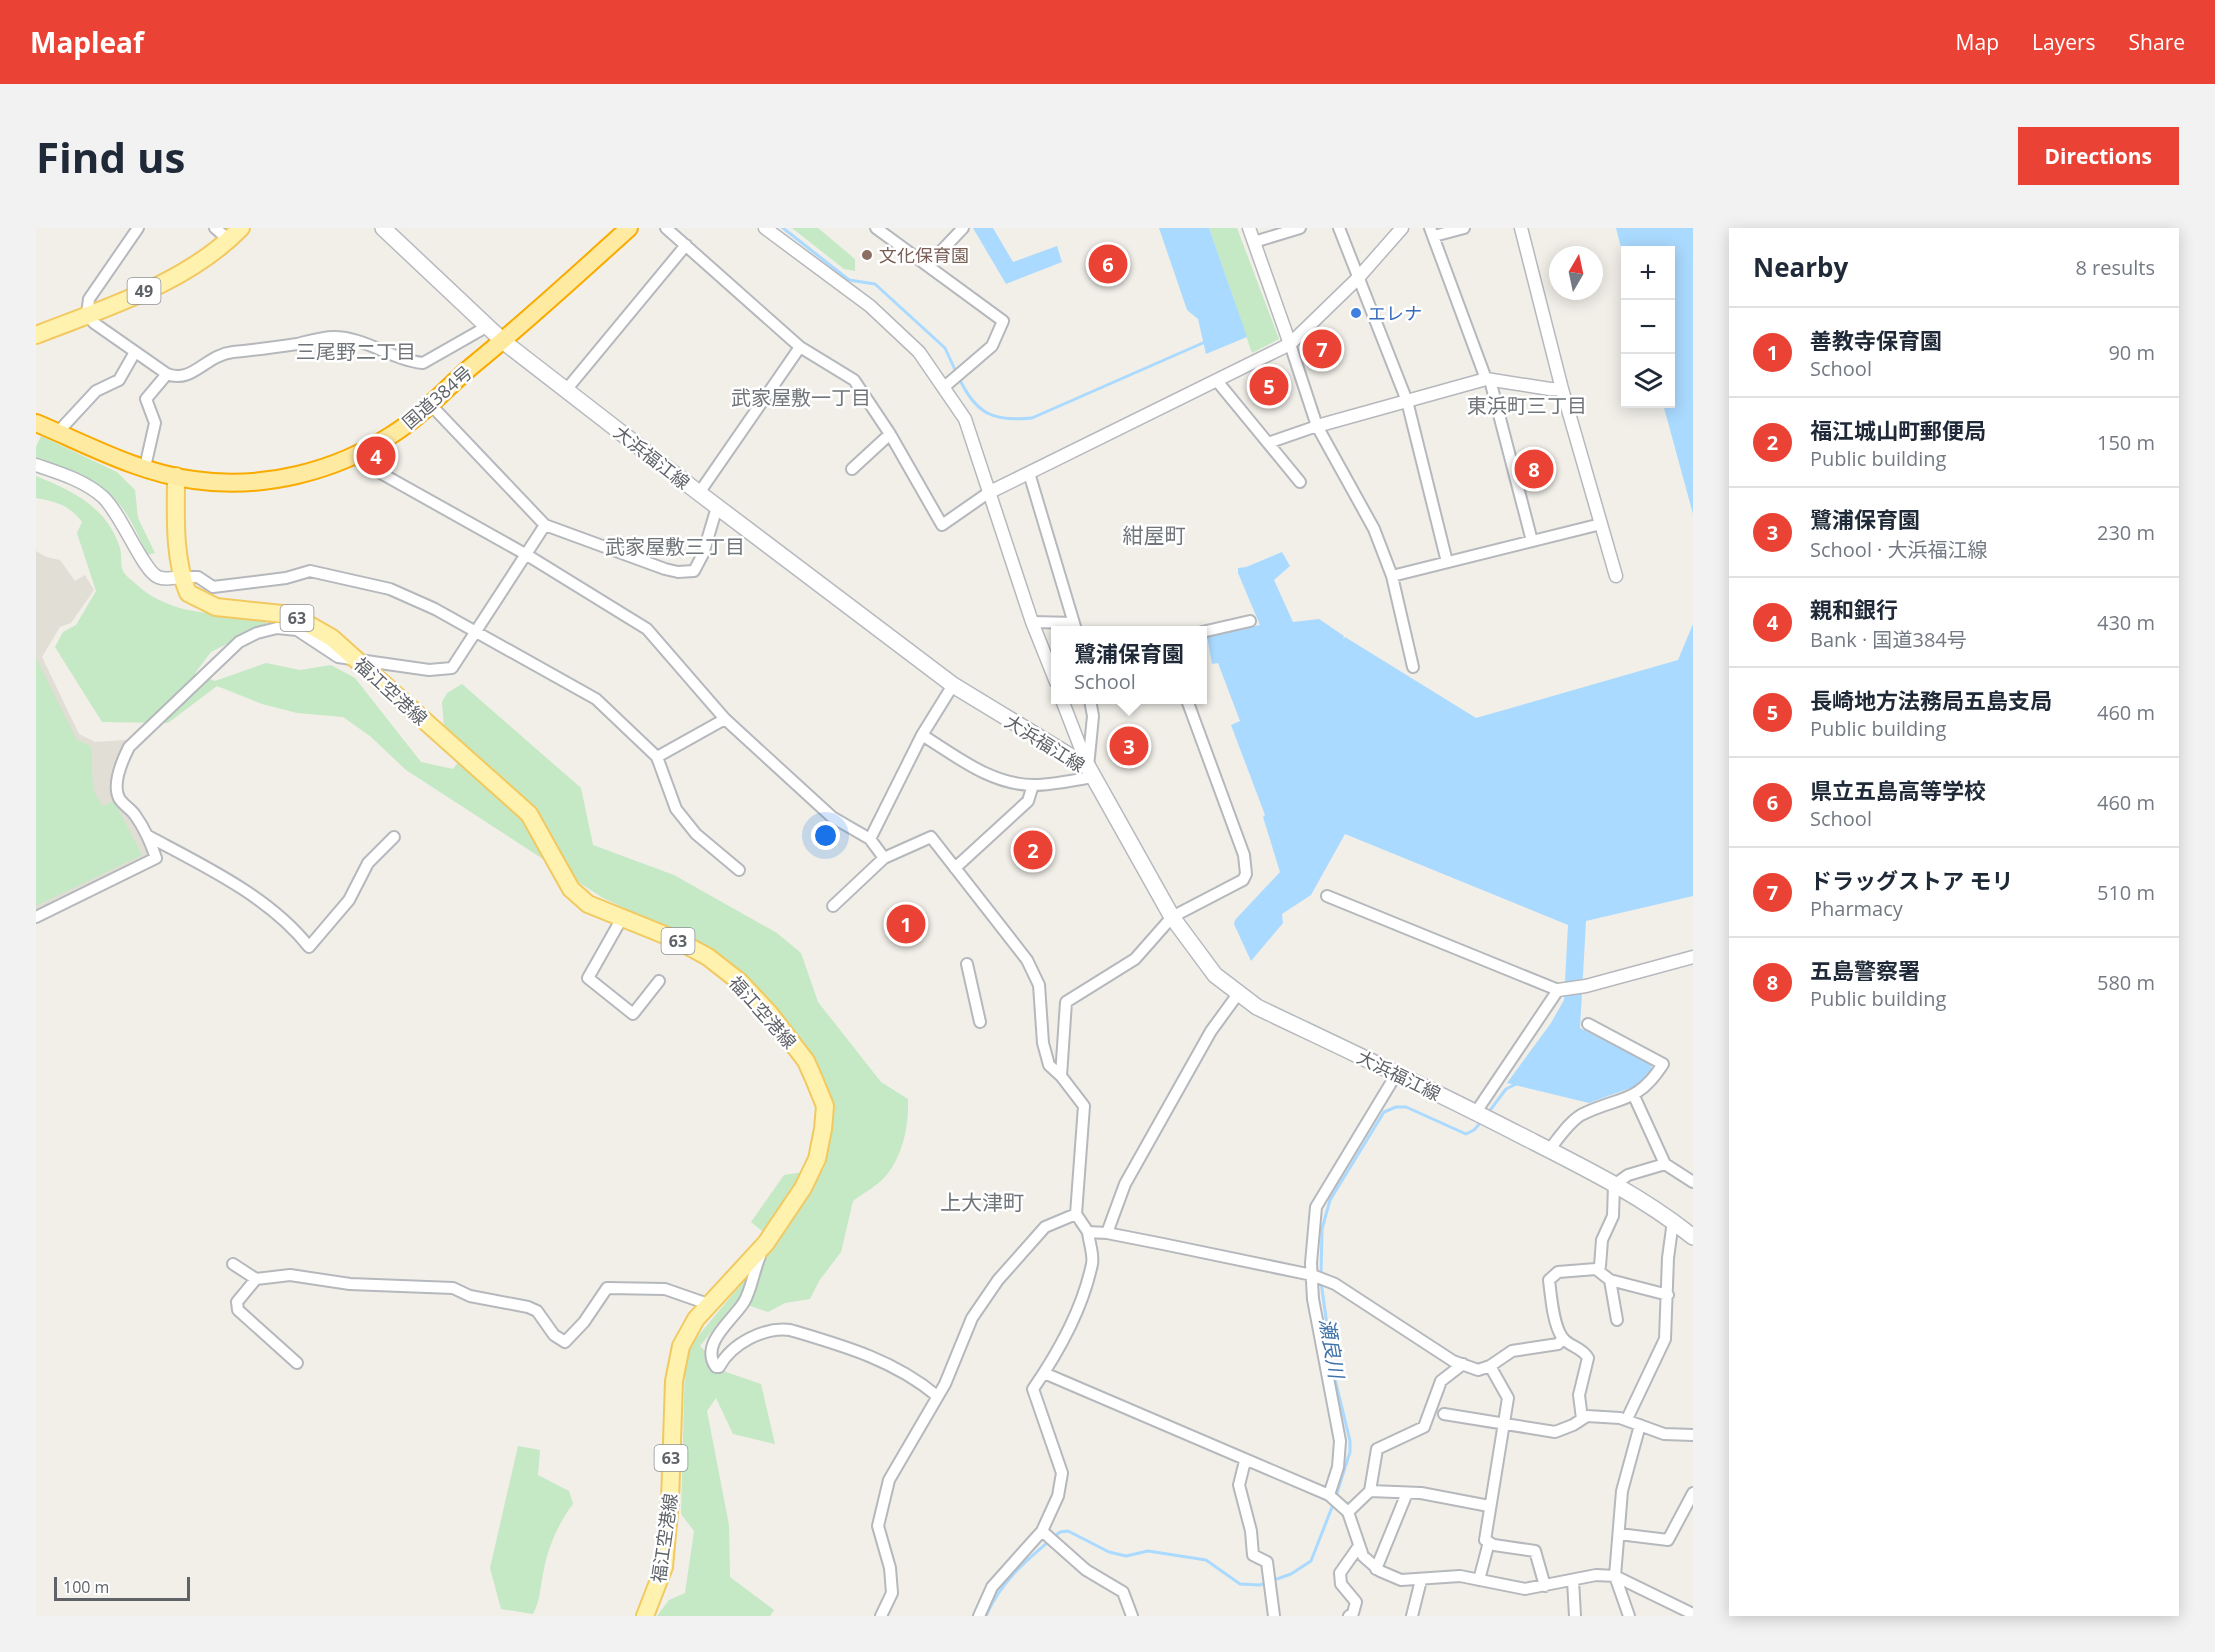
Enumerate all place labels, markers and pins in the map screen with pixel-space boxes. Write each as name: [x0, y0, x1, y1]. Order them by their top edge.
pin: 6: [1088, 242, 1128, 286]
place label: 文化保育園: [879, 243, 969, 267]
marker: 文化保育園: [860, 248, 874, 262]
place label: エレナ: [1368, 301, 1422, 325]
marker: エレナ: [1349, 306, 1363, 320]
pin: 7: [1302, 326, 1342, 372]
pin: 5: [1250, 364, 1288, 408]
pin: 4: [356, 434, 396, 478]
pin: 8: [1514, 446, 1554, 492]
pin: 3: [1110, 724, 1148, 768]
pin: 2: [1014, 828, 1052, 872]
pin: 1: [886, 902, 926, 946]

